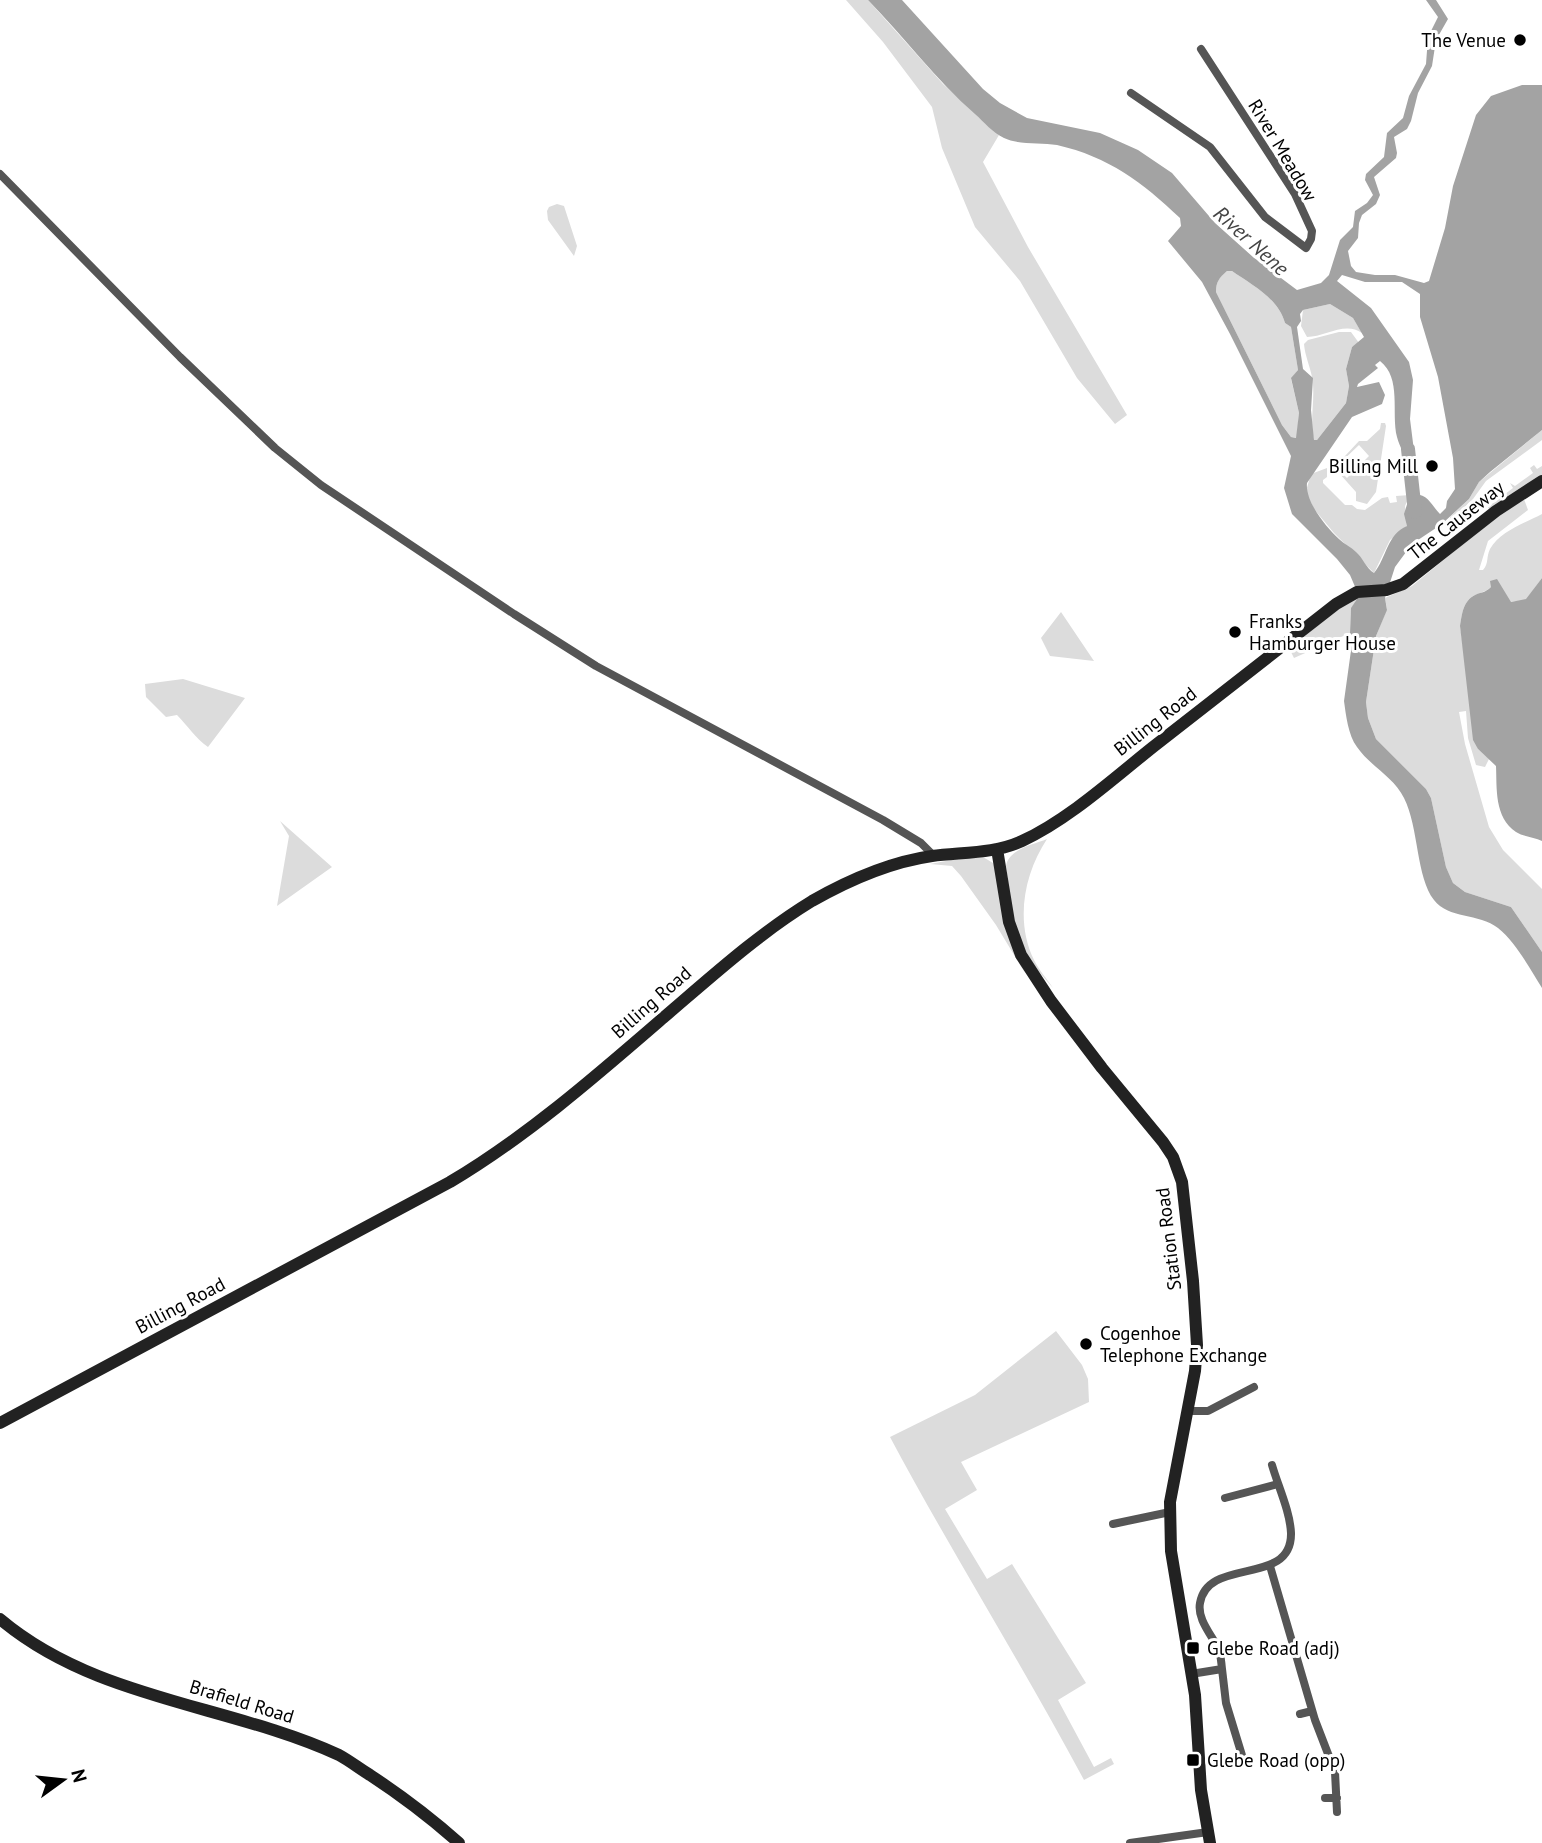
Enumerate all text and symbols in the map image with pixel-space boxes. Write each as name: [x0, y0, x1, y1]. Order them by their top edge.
place label: The Venue: [1421, 28, 1506, 52]
marker: The Venue: [1512, 32, 1528, 48]
street label: River Meadow: [1243, 95, 1323, 205]
water label: River Nene: [1208, 200, 1295, 282]
place label: Billing Mill: [1329, 454, 1418, 478]
marker: Billing Mill: [1424, 458, 1440, 474]
street label: The Causeway: [1403, 475, 1509, 565]
place label: Franks Hamburger House: [1249, 609, 1396, 655]
marker: Franks Hamburger House: [1227, 624, 1243, 640]
street label: Billing Road: [1109, 681, 1201, 761]
street label: Billing Road: [606, 961, 696, 1043]
street label: Station Road: [1150, 1186, 1186, 1292]
street label: Billing Road: [131, 1271, 229, 1339]
place label: Cogenhoe Telephone Exchange: [1100, 1321, 1267, 1367]
marker: Cogenhoe Telephone Exchange: [1078, 1336, 1094, 1352]
place label: Glebe Road (adj): [1207, 1636, 1339, 1660]
marker: Glebe Road (adj): [1185, 1640, 1201, 1656]
street label: Brafield Road: [187, 1674, 297, 1728]
north arrow: [28, 1745, 98, 1815]
place label: Glebe Road (opp): [1207, 1748, 1345, 1772]
marker: Glebe Road (opp): [1185, 1752, 1201, 1768]
text: N: [66, 1766, 93, 1785]

